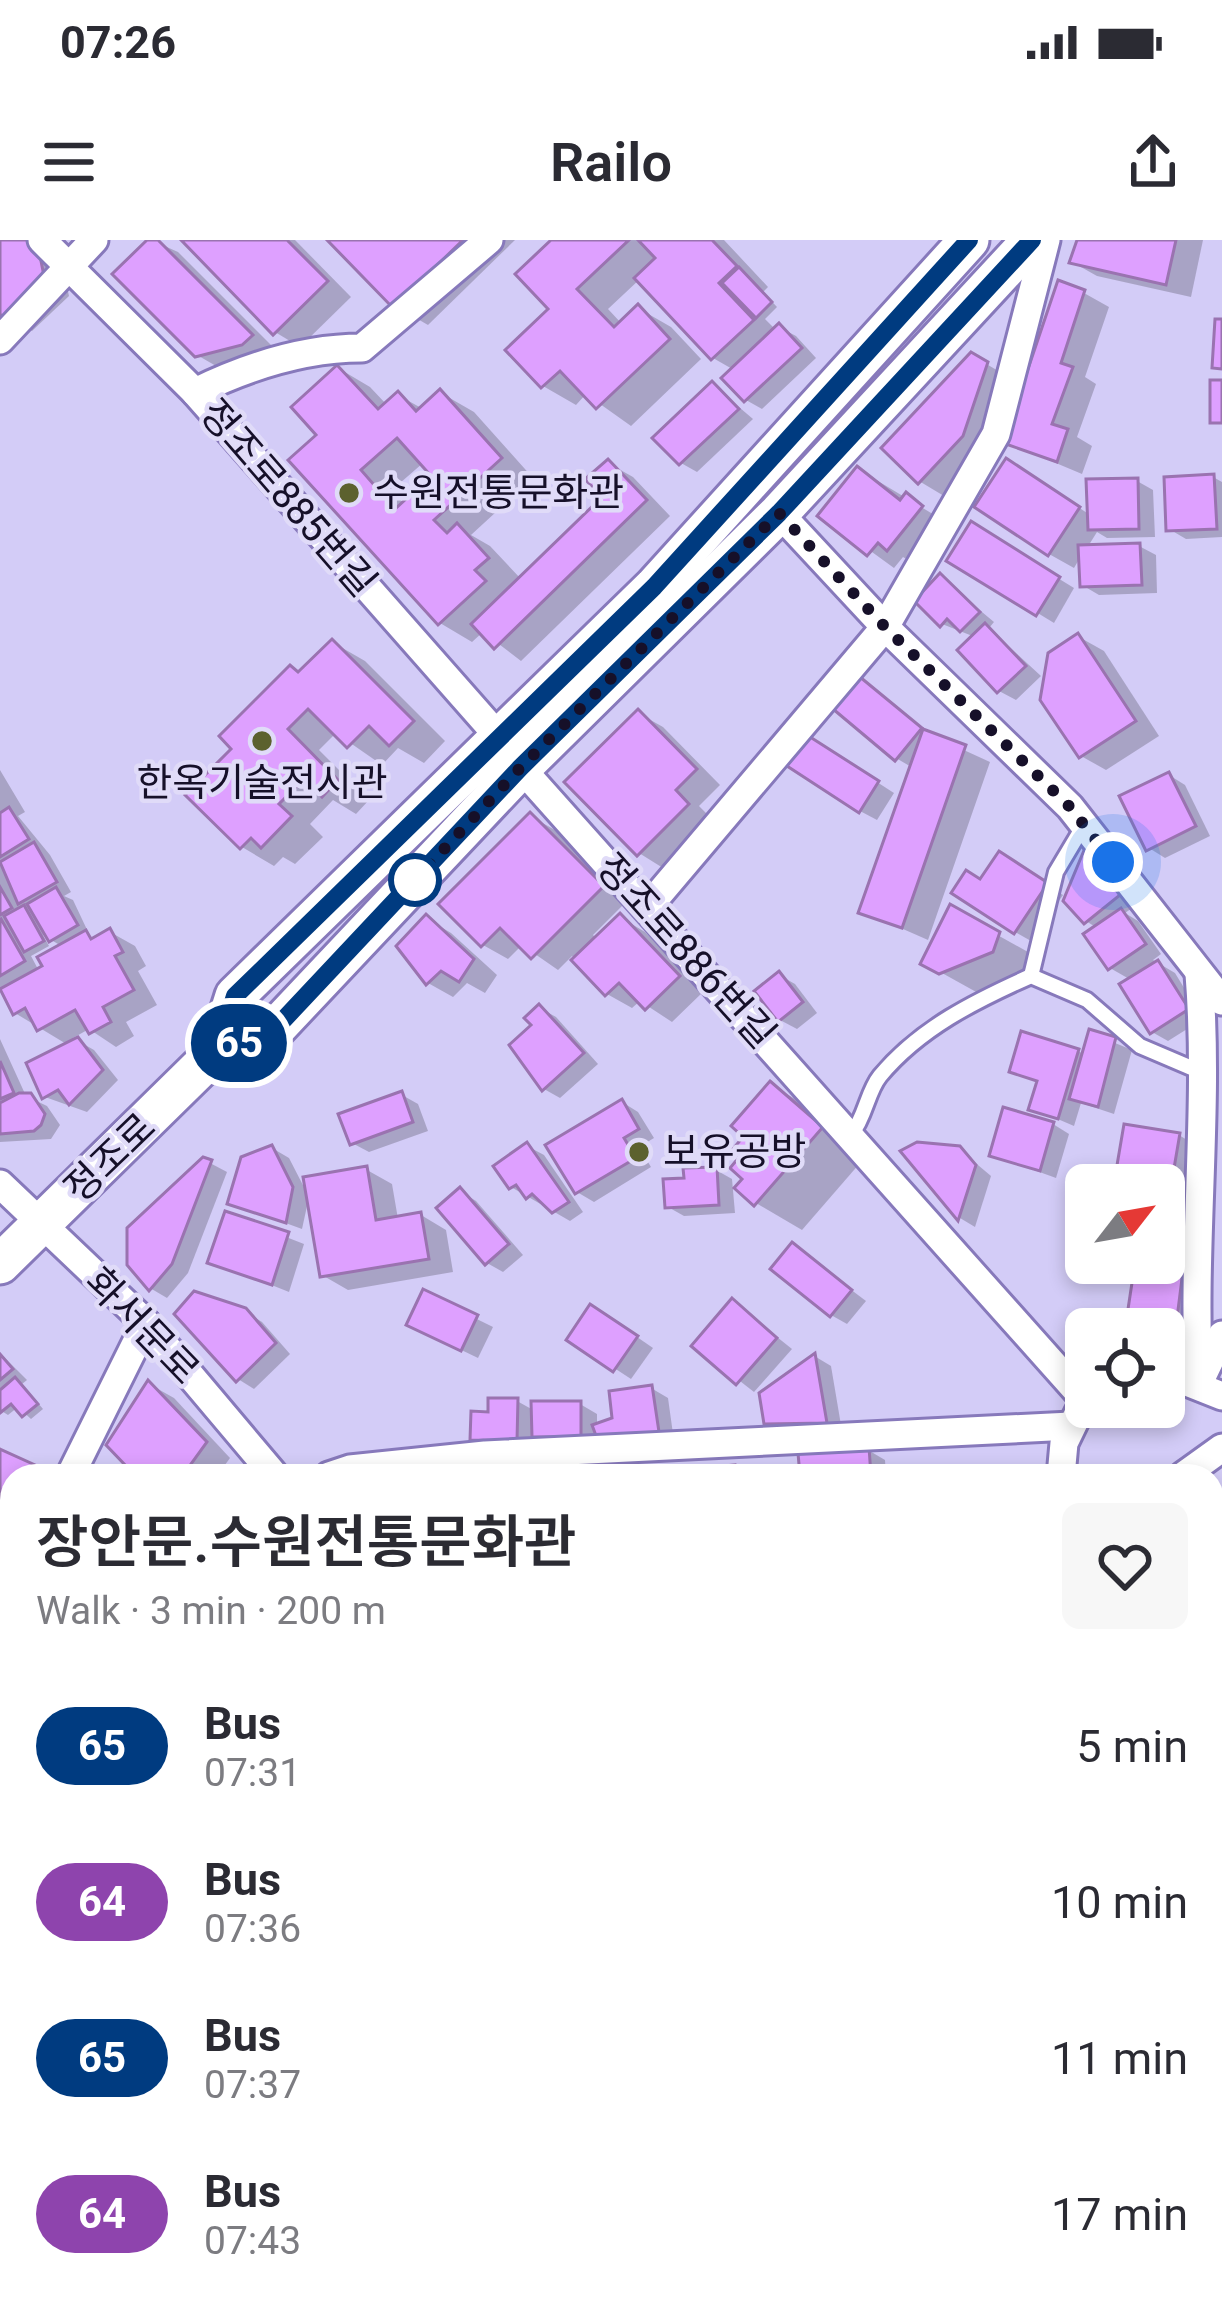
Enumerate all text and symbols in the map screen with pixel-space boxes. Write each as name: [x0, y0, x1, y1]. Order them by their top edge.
text: 07:26: [60, 16, 176, 69]
icon: menu: [36, 129, 102, 195]
icon: share: [1120, 129, 1186, 195]
text: Railo: [550, 131, 672, 194]
street label: 정조로885번길: [190, 390, 386, 606]
place label: 수원전통문화관: [373, 470, 624, 516]
marker: 수원전통문화관: [336, 480, 362, 506]
marker: 한옥기술전시관: [249, 728, 275, 754]
place label: 한옥기술전시관: [136, 760, 388, 806]
your location: [1083, 832, 1143, 892]
street label: 정조로886번길: [587, 845, 785, 1057]
unlabelled marker: [390, 855, 440, 905]
line badge: 65: [185, 1004, 293, 1082]
text: 65: [215, 1018, 263, 1067]
street label: 정조로: [55, 1104, 165, 1212]
place label: 보유공방: [663, 1129, 807, 1175]
marker: 보유공방: [626, 1139, 652, 1165]
north arrow: [1065, 1164, 1185, 1284]
map controls: [1065, 1164, 1185, 1428]
street label: 화서문로: [76, 1258, 208, 1394]
button: locate: [1065, 1308, 1185, 1428]
button: heart: [1062, 1503, 1188, 1629]
text: 장안문.수원전통문화관: [36, 1509, 577, 1576]
text: Walk · 3 min · 200 m: [36, 1588, 386, 1634]
text: Bus: [204, 1697, 281, 1750]
text: 5 min: [1076, 1720, 1188, 1773]
text: 65: [78, 1721, 126, 1770]
text: 07:31: [204, 1750, 301, 1796]
text: Bus: [204, 1853, 281, 1906]
text: 10 min: [1051, 1876, 1188, 1929]
text: 64: [78, 1877, 126, 1926]
text: 07:36: [204, 1906, 301, 1952]
text: Bus: [204, 2009, 281, 2062]
text: 11 min: [1051, 2032, 1188, 2085]
text: 65: [78, 2033, 126, 2082]
text: 07:37: [204, 2062, 301, 2108]
text: Bus: [204, 2165, 281, 2218]
text: 17 min: [1051, 2188, 1188, 2241]
text: 64: [78, 2189, 126, 2238]
text: 07:43: [204, 2218, 301, 2264]

